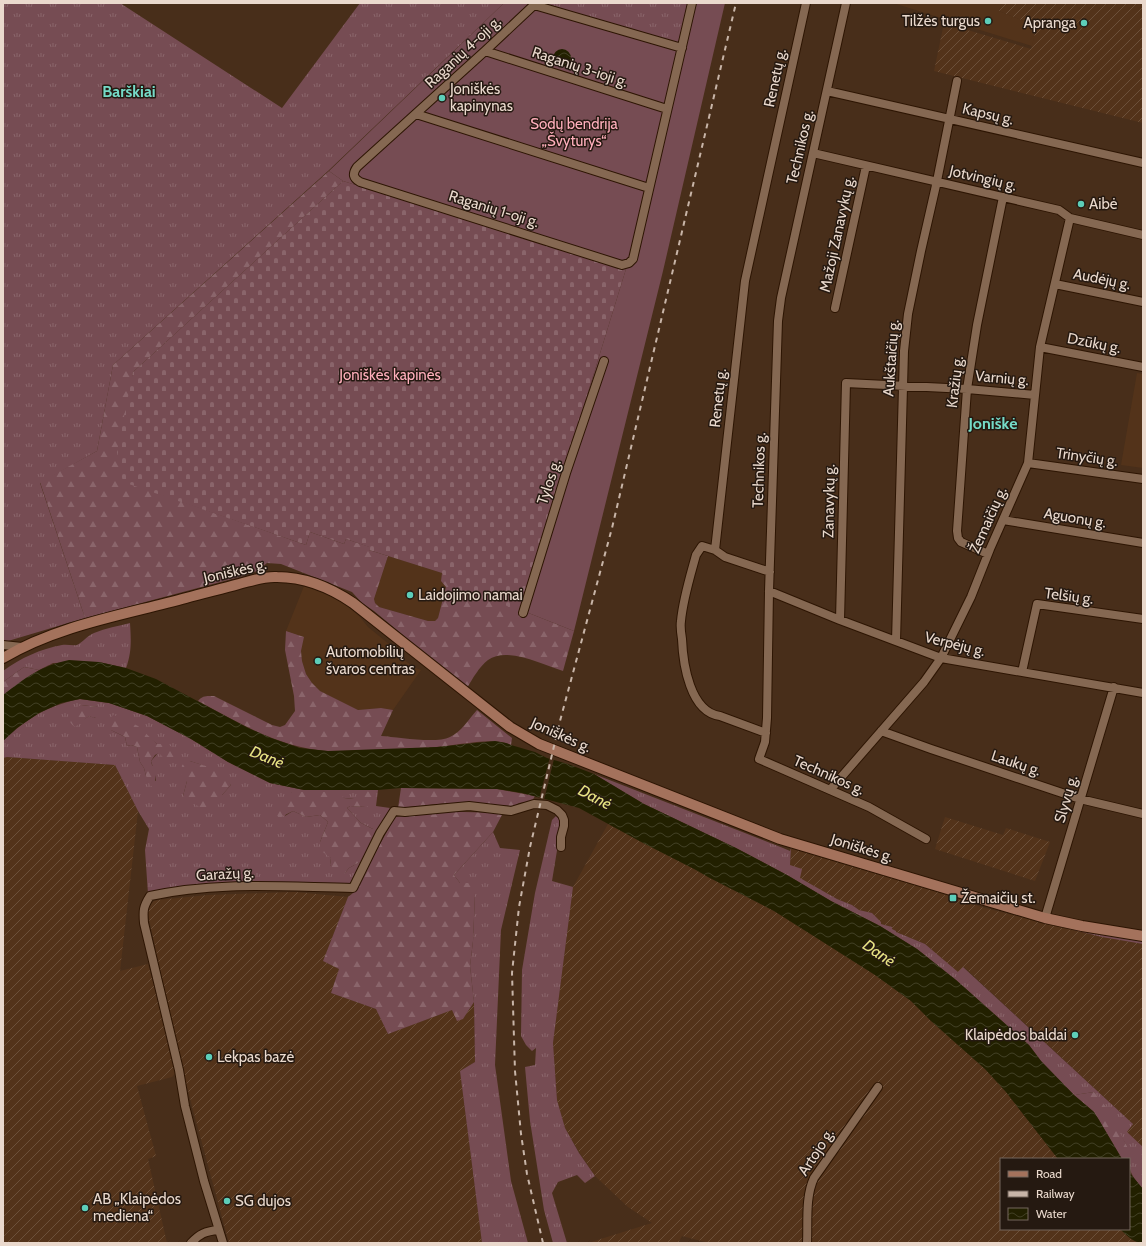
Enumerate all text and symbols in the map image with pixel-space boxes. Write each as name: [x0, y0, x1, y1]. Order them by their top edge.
street label: Raganių 4-oji g.: [421, 12, 505, 92]
place label: Tilžės turgus: [902, 12, 980, 30]
place label: Apranga: [1024, 14, 1077, 32]
marker: Tilžės turgus: [983, 16, 993, 26]
marker: Apranga: [1079, 18, 1089, 28]
street label: Raganių 3-ioji g.: [530, 43, 630, 91]
street label: Renetų g.: [760, 47, 790, 109]
place label: Joniškės kapinynas: [449, 80, 513, 115]
district label: Barškiai: [102, 82, 156, 101]
marker: Joniškės kapinynas: [437, 93, 447, 103]
street label: Kapsų g.: [961, 99, 1015, 129]
street label: Technikos g.: [783, 108, 817, 186]
park label: Sodų bendrija „Švyturys“: [530, 115, 619, 150]
street label: Jotvingių g.: [947, 161, 1018, 194]
street label: Mažoji Zanavykų g.: [816, 174, 858, 294]
street label: Raganių 1-oji g.: [447, 187, 541, 231]
place label: Aibė: [1089, 195, 1118, 213]
marker: Aibė: [1076, 199, 1086, 209]
street label: Audėjų g.: [1072, 265, 1132, 293]
street label: Aukštaičių g.: [879, 319, 903, 397]
street label: Dzūkų g.: [1066, 329, 1122, 357]
street label: Kražių g.: [943, 355, 967, 409]
park label: Joniškės kapinės: [338, 366, 441, 384]
street label: Varnių g.: [974, 367, 1030, 389]
street label: Renetų g.: [706, 368, 730, 428]
district label: Joniškė: [968, 414, 1017, 433]
street label: Technikos g.: [749, 432, 769, 508]
street label: Trinyčių g.: [1055, 444, 1119, 470]
street label: Tylos g.: [533, 457, 565, 507]
street label: Zanavykų g.: [819, 464, 839, 538]
street label: Žemaičių g.: [964, 484, 1011, 556]
street label: Aguonų g.: [1043, 504, 1107, 532]
street label: Joniškės g.: [201, 555, 268, 587]
street label: Telšių g.: [1043, 584, 1095, 608]
place label: Laidojimo namai: [418, 586, 523, 604]
marker: Laidojimo namai: [405, 590, 415, 600]
street label: Verpėjų g.: [923, 628, 987, 660]
place label: Automobilių švaros centras: [326, 643, 415, 678]
marker: Automobilių švaros centras: [313, 656, 323, 666]
street label: Joniškės g.: [527, 713, 594, 756]
water label: Danė: [247, 742, 287, 772]
street label: Laukų g.: [989, 747, 1043, 779]
street label: Technikos g.: [791, 751, 867, 799]
street label: Slyvų g.: [1051, 773, 1081, 825]
water label: Danė: [575, 780, 615, 814]
street label: Joniškės g.: [828, 830, 895, 866]
street label: Garažų g.: [196, 863, 254, 885]
place label: Žemaičių st.: [961, 888, 1036, 907]
marker: Žemaičių st.: [948, 893, 958, 903]
water label: Danė: [859, 935, 899, 971]
place label: Klaipėdos baldai: [965, 1026, 1067, 1044]
marker: Klaipėdos baldai: [1070, 1030, 1080, 1040]
place label: Lekpas bazė: [217, 1048, 294, 1066]
marker: Lekpas bazė: [204, 1052, 214, 1062]
street label: Artojo g.: [794, 1125, 838, 1179]
legend: [1000, 1158, 1130, 1230]
text: Road: [1036, 1166, 1062, 1181]
text: Railway: [1036, 1186, 1074, 1201]
place label: AB „Klaipėdos mediena“: [93, 1190, 181, 1225]
place label: SG dujos: [235, 1192, 291, 1210]
marker: SG dujos: [222, 1196, 232, 1206]
marker: AB „Klaipėdos mediena“: [80, 1203, 90, 1213]
text: Water: [1036, 1206, 1067, 1221]

